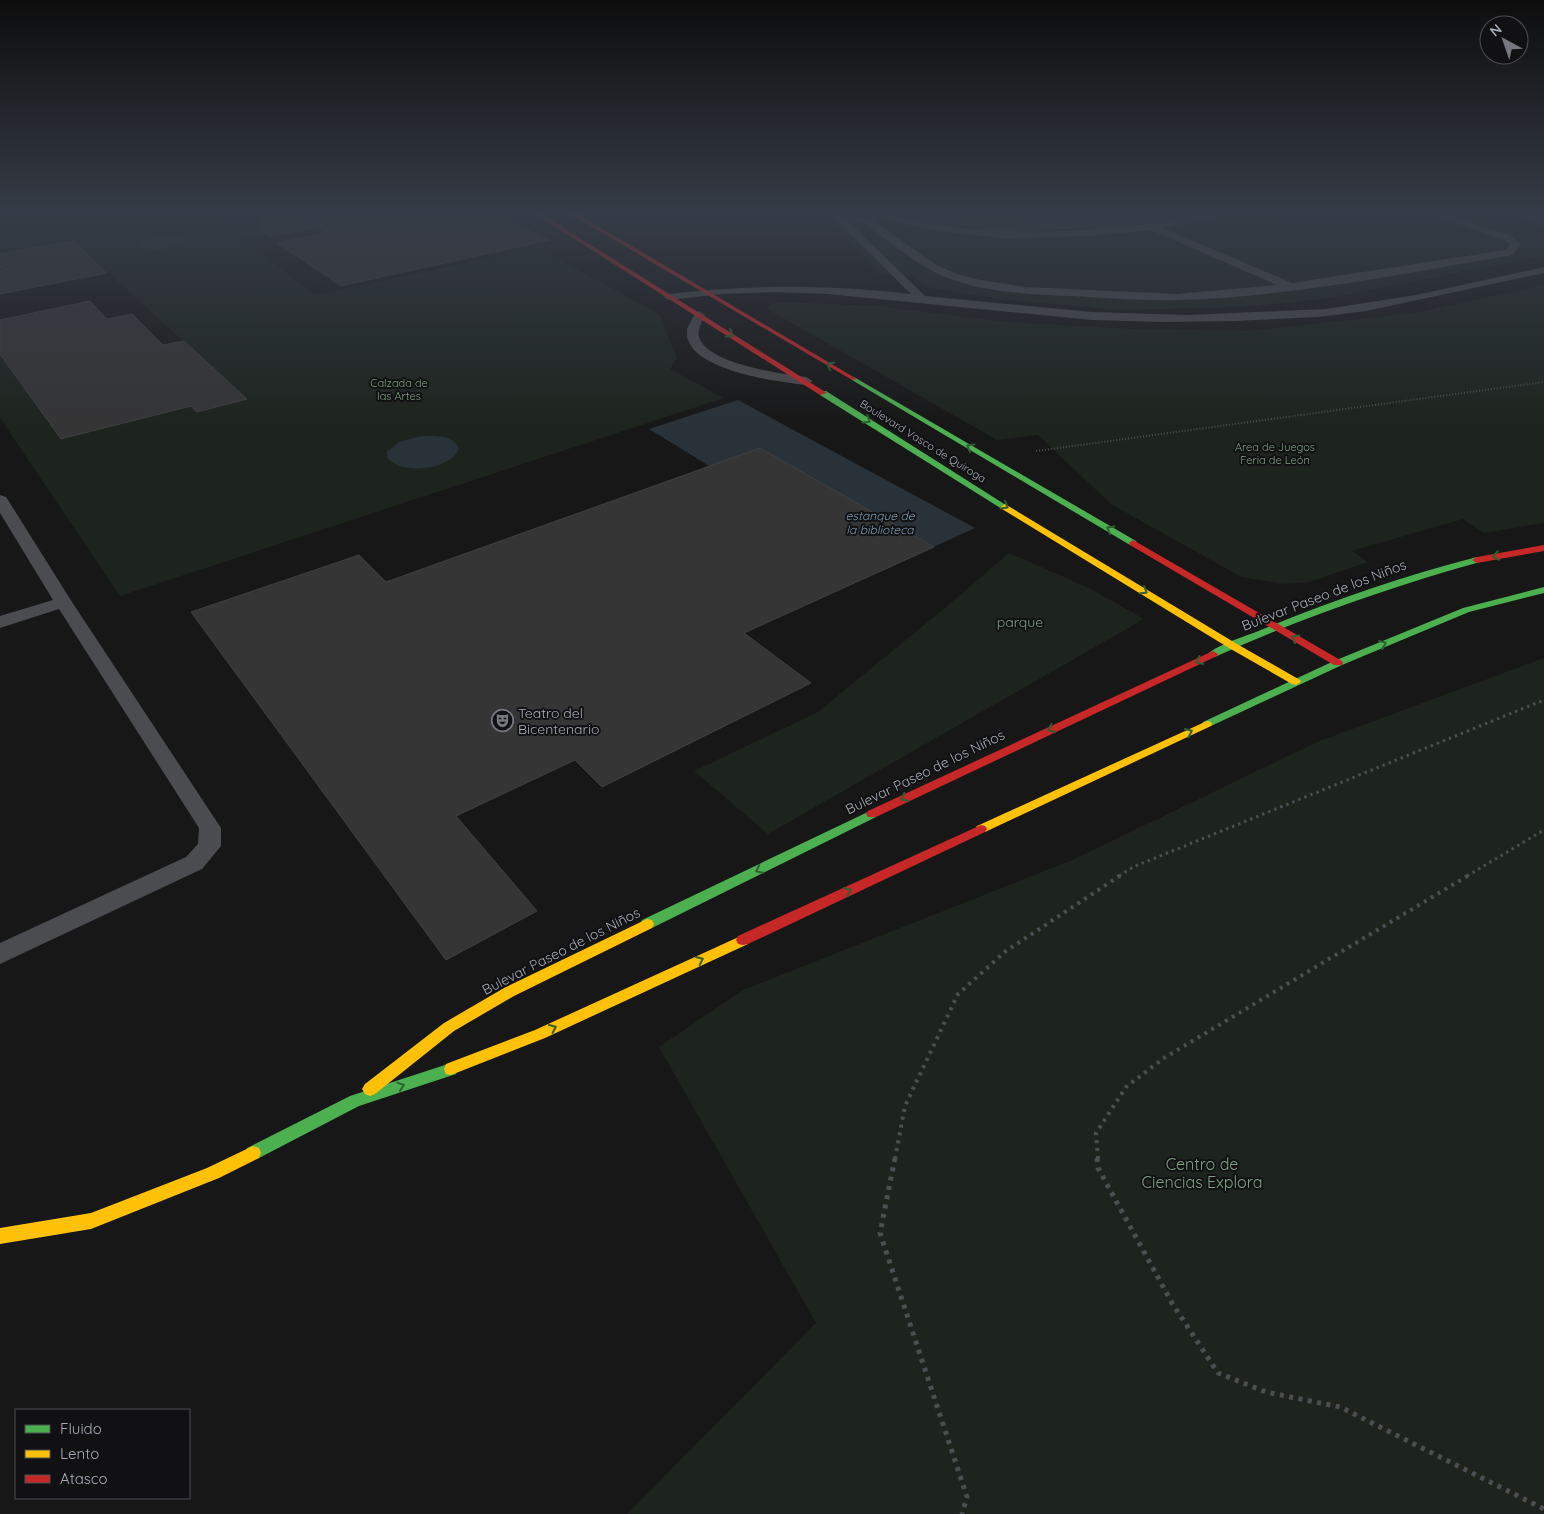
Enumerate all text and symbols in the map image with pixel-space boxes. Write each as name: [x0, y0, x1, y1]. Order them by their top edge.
north arrow: [1479, 15, 1529, 65]
text: N: [1486, 20, 1505, 40]
one-way arrow: [724, 328, 733, 338]
one-way arrow: [826, 361, 835, 371]
park label: Calzada de las Artes: [370, 376, 428, 403]
street label: Boulevard Vasco de Quiroga: [857, 396, 989, 486]
one-way arrow: [862, 414, 871, 424]
park label: Area de Juegos Feria de León: [1235, 440, 1315, 467]
one-way arrow: [966, 444, 975, 454]
one-way arrow: [1000, 500, 1009, 510]
water label: estanque de la biblioteca: [846, 508, 916, 537]
one-way arrow: [1106, 526, 1115, 536]
one-way arrow: [1492, 551, 1500, 561]
street label: Bulevar Paseo de los Niños: [1239, 555, 1409, 635]
one-way arrow: [1138, 585, 1147, 595]
park label: parque: [997, 613, 1043, 631]
one-way arrow: [1292, 634, 1301, 644]
one-way arrow: [1378, 640, 1387, 650]
one-way arrow: [1195, 655, 1204, 665]
place label: Teatro del Bicentenario: [518, 704, 599, 738]
theatre icon: Teatro del Bicentenario: [490, 709, 514, 733]
one-way arrow: [1047, 723, 1056, 733]
street label: Bulevar Paseo de los Niños: [842, 726, 1008, 818]
one-way arrow: [1184, 728, 1193, 739]
one-way arrow: [900, 792, 909, 802]
one-way arrow: [755, 864, 764, 874]
one-way arrow: [843, 887, 852, 898]
street label: Bulevar Paseo de los Niños: [479, 903, 643, 999]
one-way arrow: [695, 956, 704, 966]
one-way arrow: [548, 1024, 557, 1034]
one-way arrow: [397, 1081, 405, 1091]
park label: Centro de Ciencias Explora: [1142, 1154, 1262, 1192]
legend: [15, 1409, 190, 1499]
text: Fluido: [60, 1419, 102, 1438]
text: Lento: [60, 1444, 99, 1463]
text: Atasco: [60, 1469, 108, 1488]

